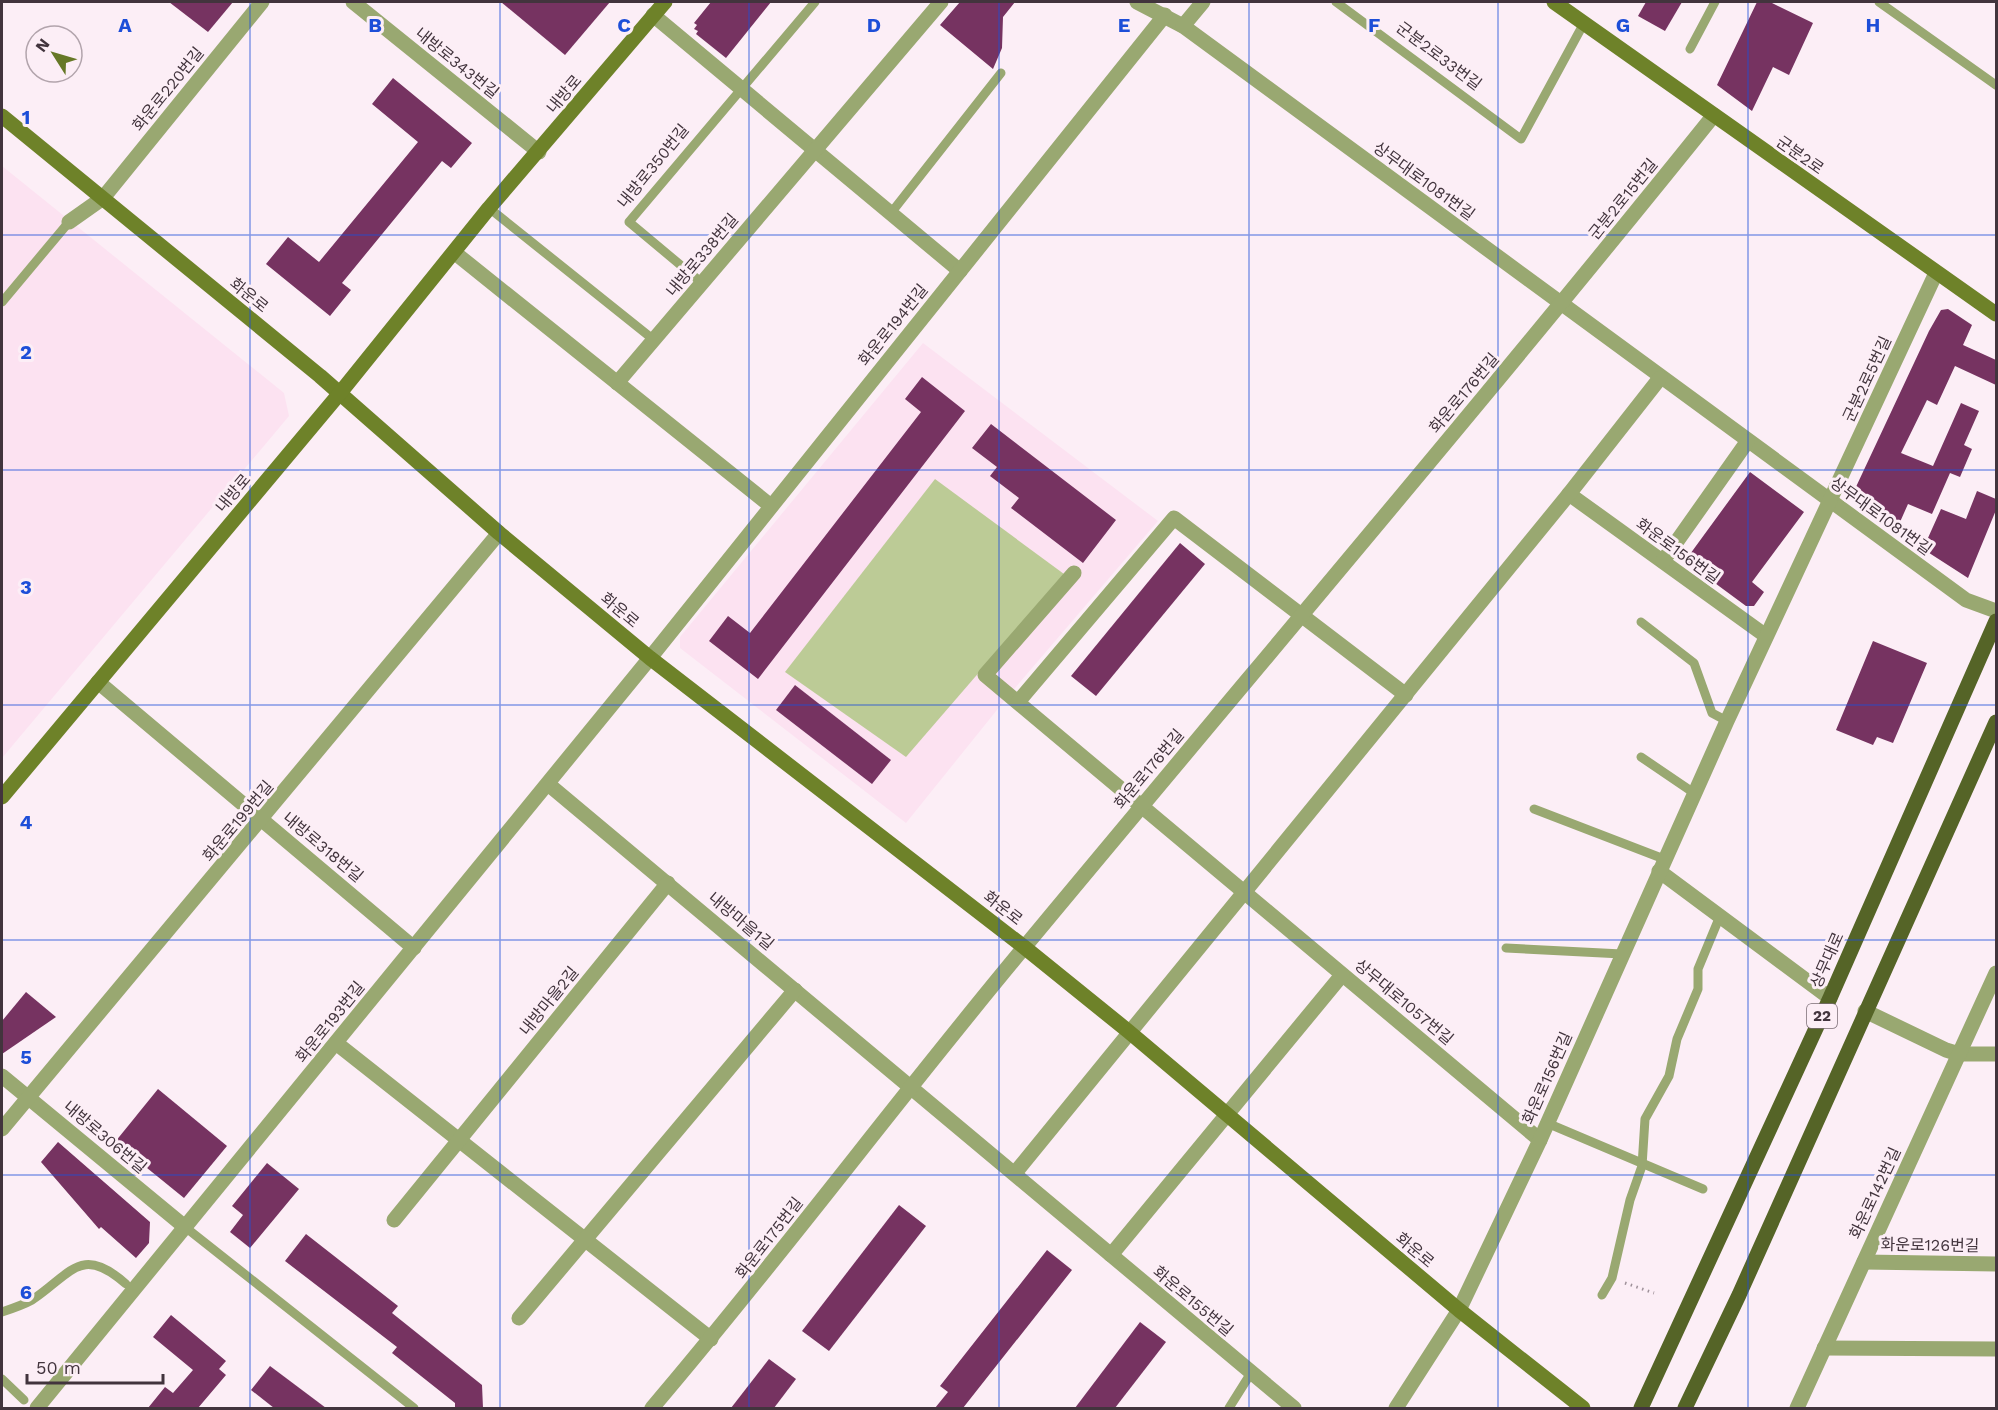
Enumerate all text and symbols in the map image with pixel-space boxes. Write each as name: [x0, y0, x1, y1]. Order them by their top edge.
text: A: [118, 13, 132, 37]
text: B: [368, 13, 382, 37]
text: C: [617, 13, 631, 37]
text: D: [867, 13, 881, 37]
text: E: [1118, 13, 1130, 37]
text: F: [1368, 13, 1380, 37]
text: G: [1616, 13, 1630, 37]
text: H: [1866, 13, 1880, 37]
street label: 군분2로33번길: [1393, 18, 1485, 94]
north arrow: [24, 24, 84, 84]
street label: 내방로343번길: [411, 24, 503, 102]
text: N: [31, 35, 54, 56]
street label: 화운로220번길: [128, 43, 208, 135]
street label: 내방로: [543, 71, 586, 117]
text: 1: [22, 105, 30, 129]
street label: 내방로350번길: [613, 120, 693, 212]
street label: 군분2로: [1773, 132, 1828, 178]
street label: 상무대로1081번길: [1370, 138, 1478, 224]
street label: 군분2로15번길: [1585, 155, 1661, 243]
street label: 내방로338번길: [662, 210, 742, 300]
street label: 화운로: [226, 274, 272, 316]
street label: 화운로194번길: [854, 280, 932, 370]
street label: 군분2로5번길: [1839, 333, 1895, 425]
text: 2: [20, 340, 32, 364]
street label: 화운로176번길: [1425, 349, 1503, 437]
street label: 내방로: [212, 470, 255, 516]
street label: 상무대로1081번길: [1827, 473, 1935, 559]
street label: 화운로156번길: [1632, 514, 1724, 588]
text: 3: [20, 575, 32, 599]
street label: 화운로: [597, 589, 643, 632]
street label: 화운로176번길: [1110, 725, 1188, 813]
street label: 화운로199번길: [199, 777, 277, 865]
street label: 내방로318번길: [279, 808, 367, 886]
text: 4: [20, 810, 33, 834]
street label: 화운로: [980, 887, 1026, 929]
street label: 내방마을1길: [704, 888, 778, 954]
street label: 상무대로: [1806, 929, 1848, 991]
street label: 상무대로1057번길: [1351, 955, 1457, 1049]
street label: 내방마을2길: [516, 963, 582, 1039]
street label: 화운로193번길: [292, 978, 368, 1066]
road number: 22: [1807, 1004, 1837, 1028]
street label: 화운로156번길: [1518, 1029, 1576, 1127]
text: 5: [20, 1045, 32, 1069]
street label: 내방로306번길: [60, 1097, 150, 1177]
street label: 화운로142번길: [1845, 1144, 1905, 1242]
street label: 화운로175번길: [731, 1193, 807, 1283]
street label: 화운로: [1392, 1229, 1438, 1272]
street label: 화운로126번길: [1880, 1235, 1980, 1255]
street label: 화운로155번길: [1149, 1262, 1237, 1340]
text: 6: [20, 1280, 32, 1304]
scale bar: [27, 1347, 164, 1385]
text: 50 m: [36, 1357, 81, 1378]

